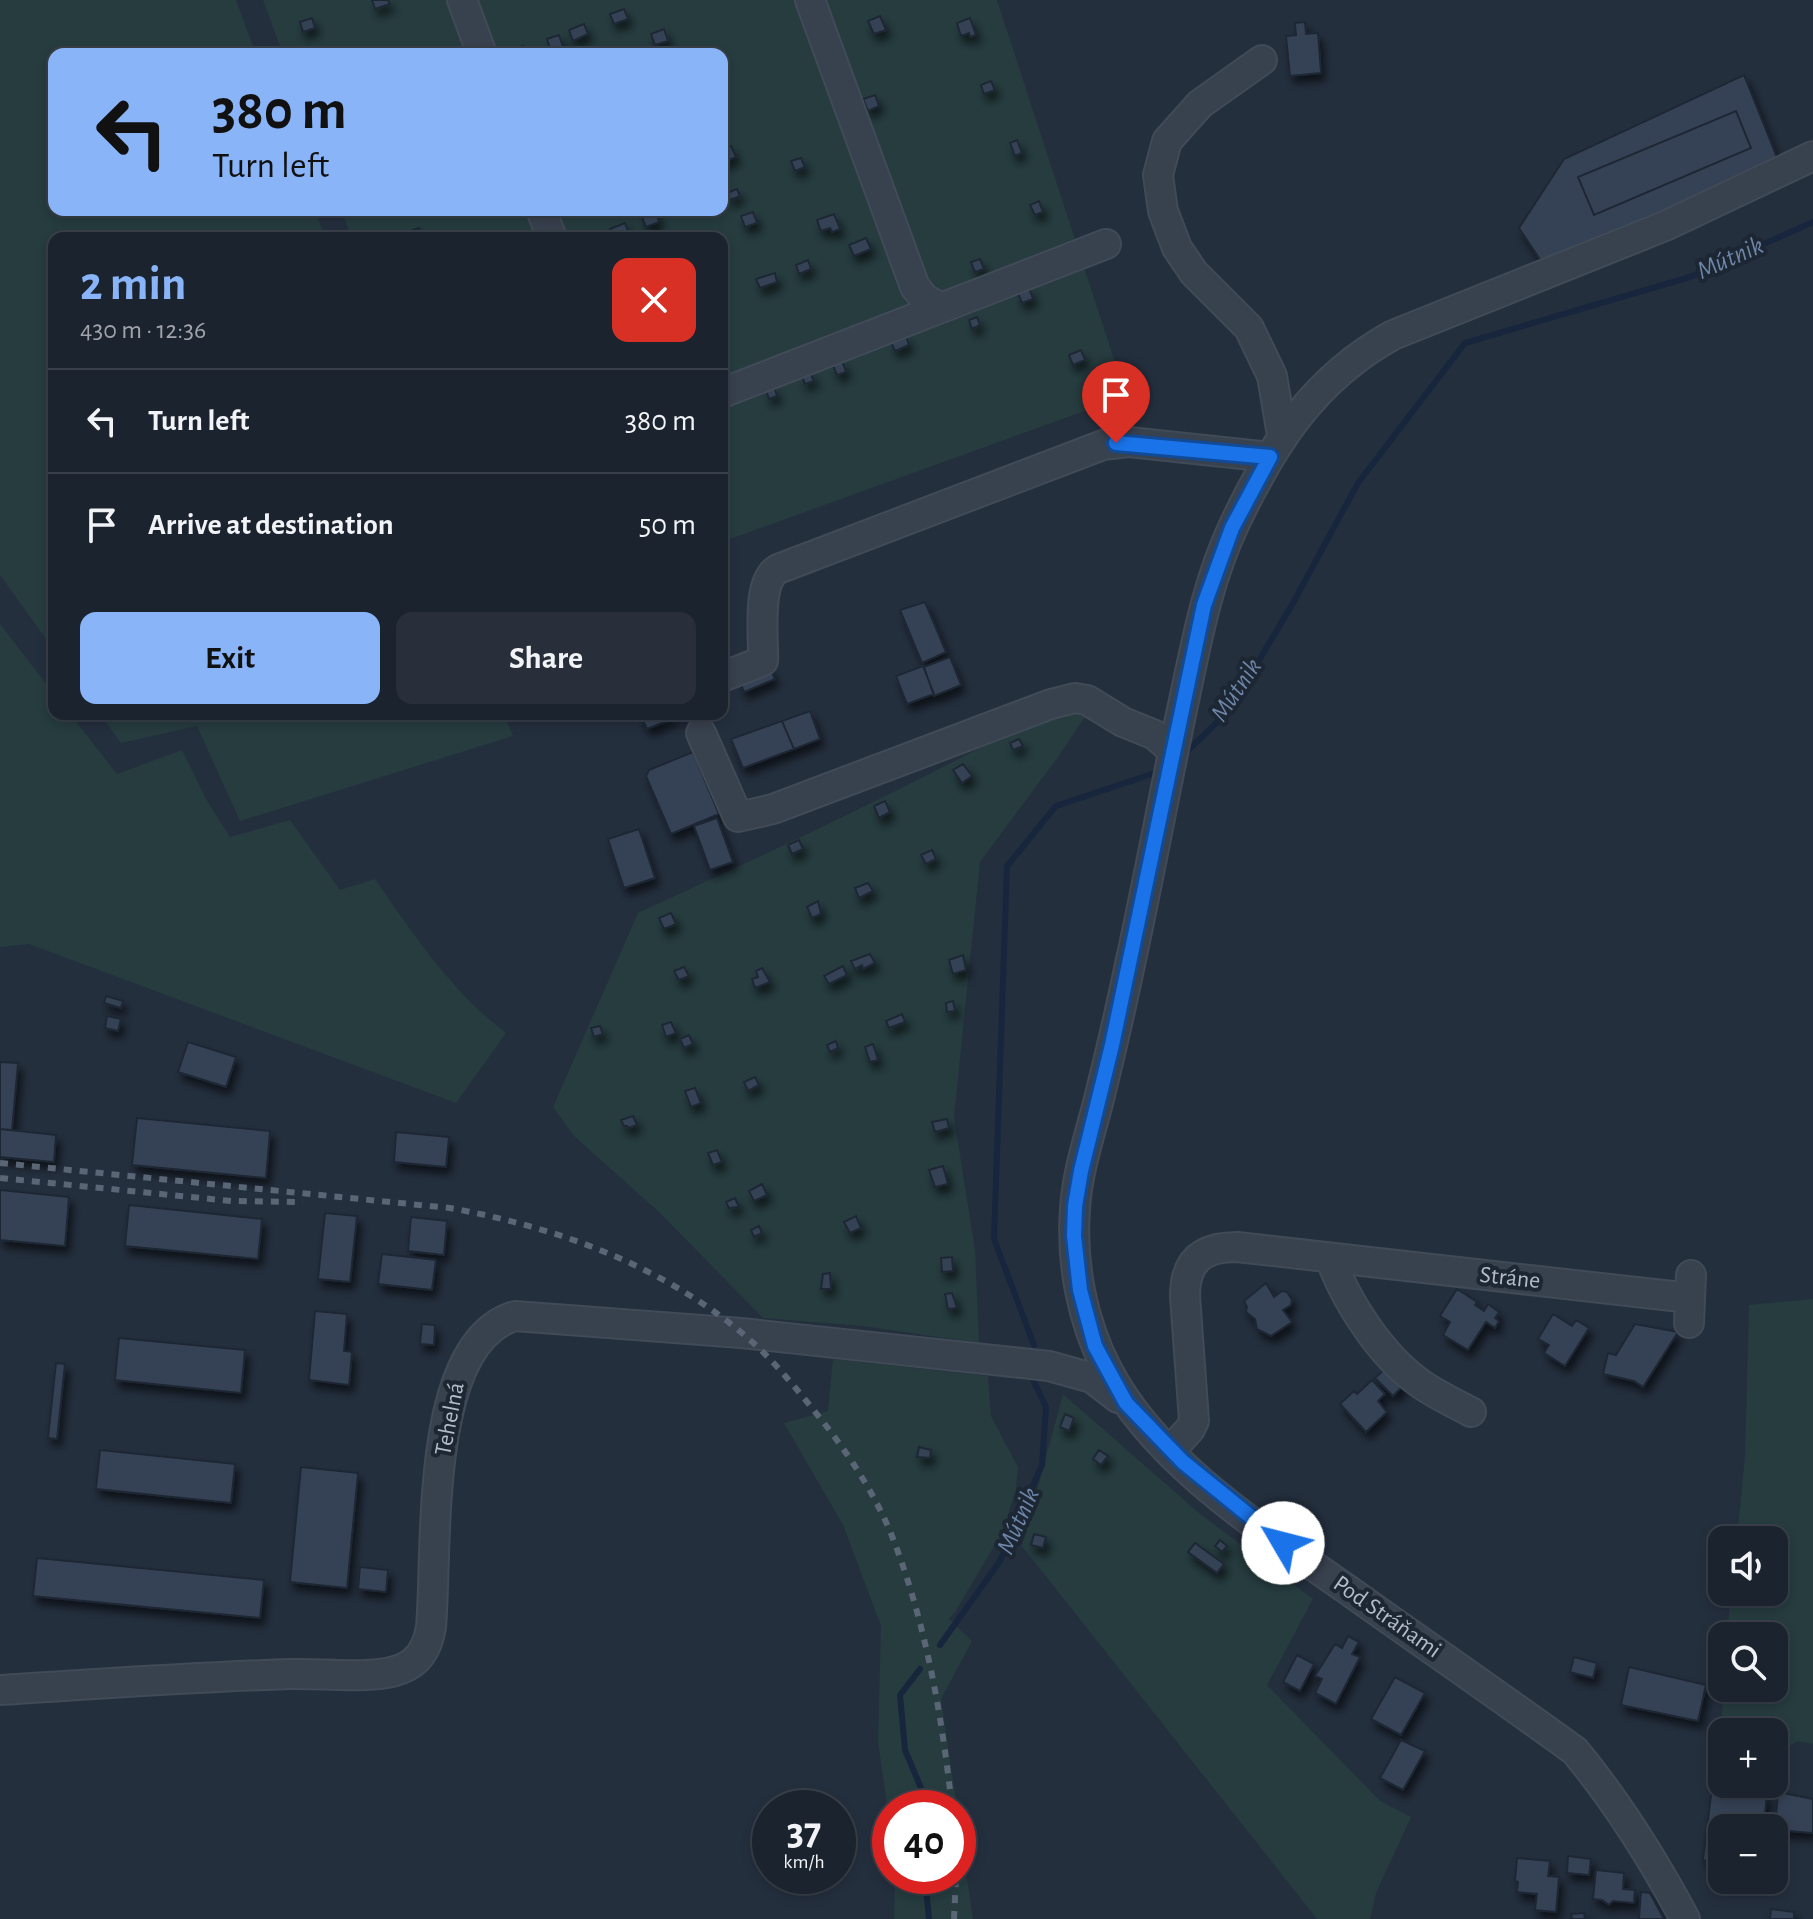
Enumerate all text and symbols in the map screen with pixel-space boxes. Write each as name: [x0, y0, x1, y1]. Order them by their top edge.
icon: left: [80, 80, 184, 184]
text: 380 m: [212, 83, 347, 139]
text: Turn left: [212, 148, 329, 184]
water label: Mútnik: [1693, 232, 1767, 284]
button: close: [612, 258, 696, 342]
text: 2 min: [80, 261, 187, 309]
text: 430 m · 12:36: [80, 317, 206, 343]
pin: [1082, 361, 1150, 443]
icon: arrive: [1094, 373, 1138, 417]
icon: left: [80, 399, 124, 443]
text: Turn left: [148, 406, 249, 436]
text: 380 m: [625, 406, 696, 436]
icon: arrive: [80, 503, 124, 547]
text: Arrive at destination: [148, 510, 394, 540]
text: 50 m: [639, 510, 696, 540]
button: Exit: [80, 612, 380, 704]
button: Share: [396, 612, 696, 704]
water label: Mútnik: [1206, 654, 1266, 726]
street label: Stráne: [1479, 1263, 1541, 1293]
street label: Tehelná: [431, 1380, 469, 1458]
water label: Mútnik: [992, 1484, 1044, 1558]
position arrow: [1241, 1501, 1325, 1585]
map controls: [1708, 1526, 1788, 1894]
button: sound: [1708, 1526, 1788, 1606]
street label: Pod Stráňami: [1329, 1571, 1445, 1663]
button: search: [1708, 1622, 1788, 1702]
button: +: [1708, 1718, 1788, 1798]
speed limit sign: 40: [872, 1790, 976, 1894]
text: 37: [787, 1812, 821, 1852]
button: −: [1708, 1814, 1788, 1894]
text: km/h: [783, 1852, 825, 1872]

